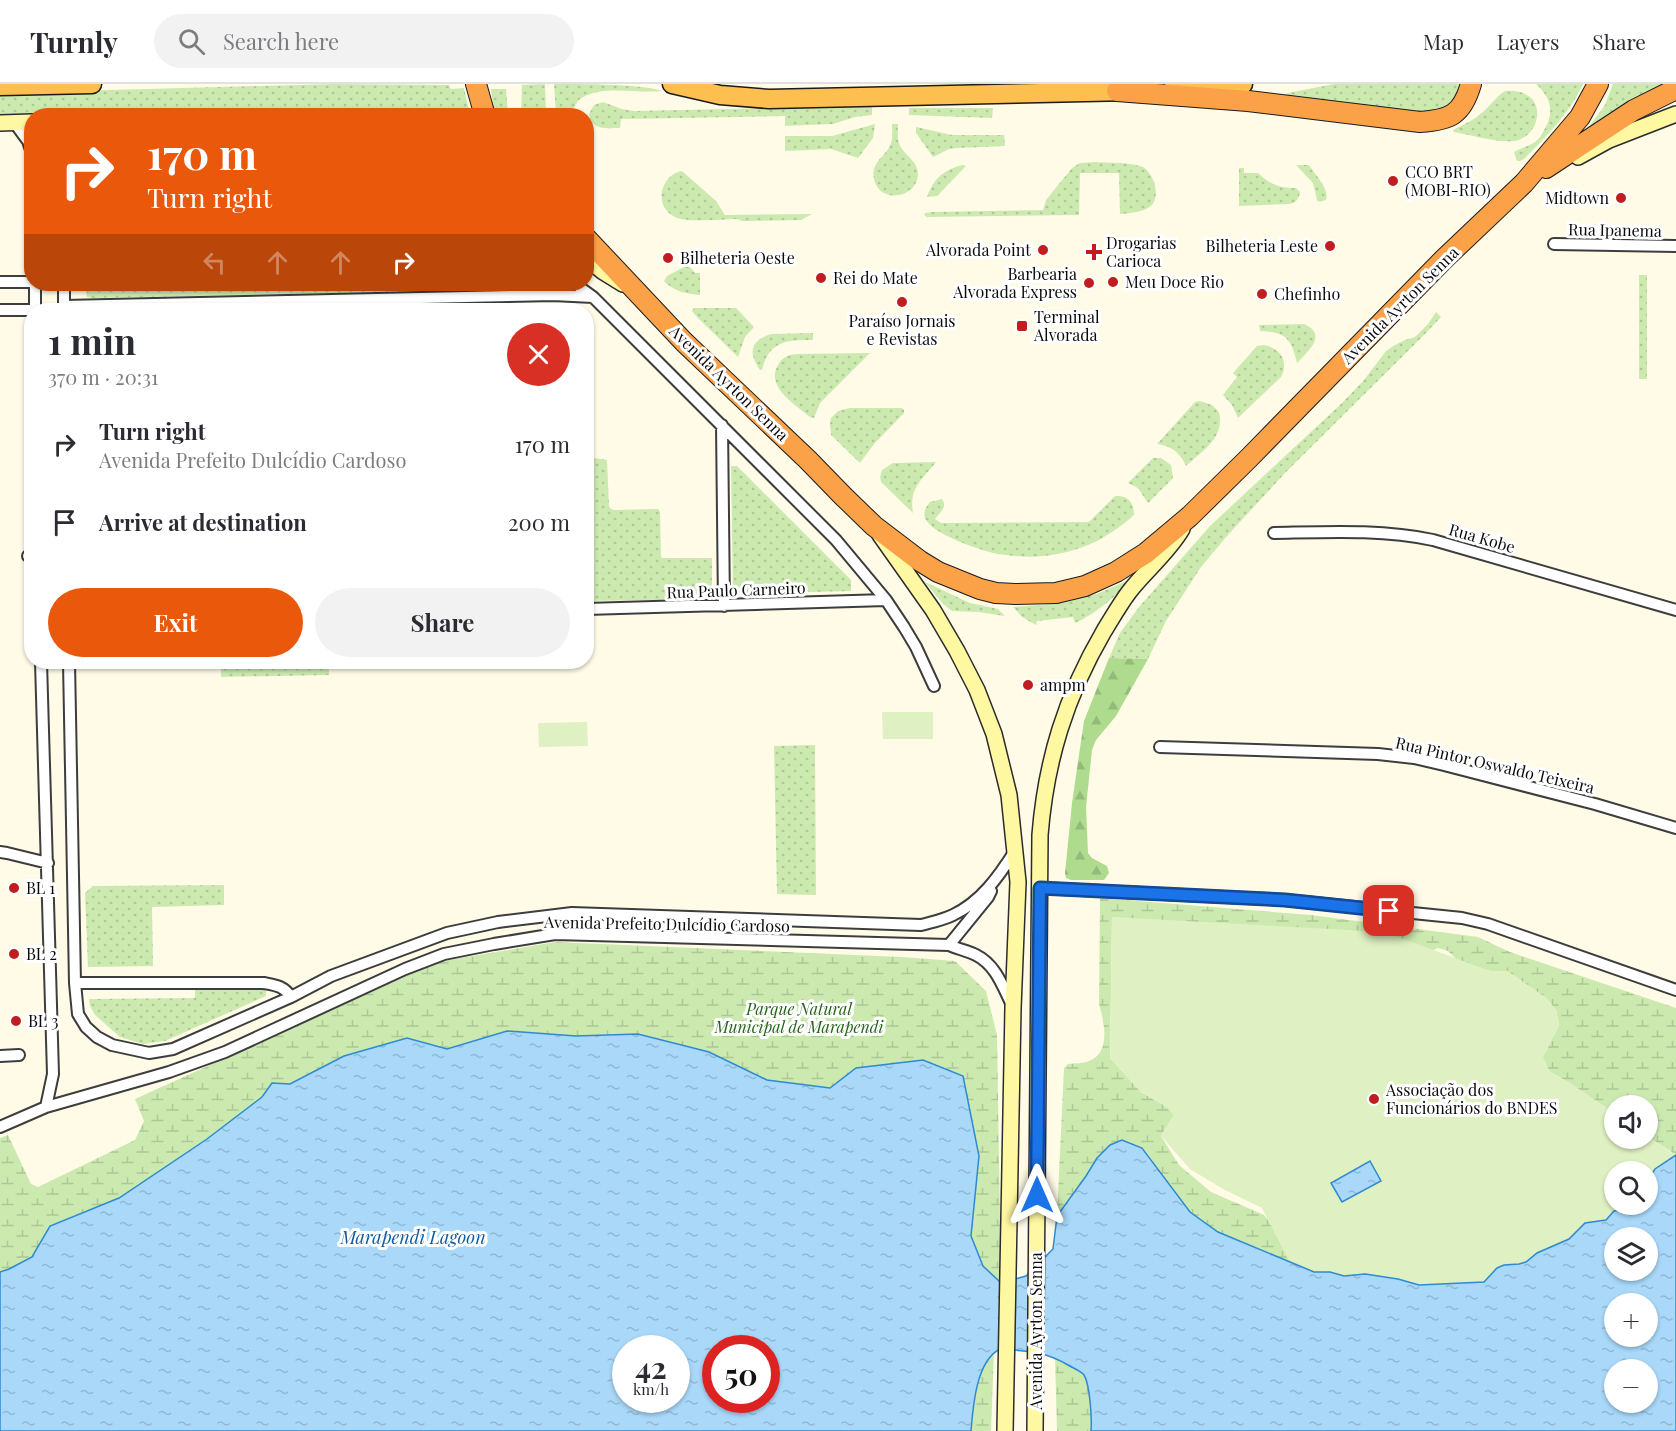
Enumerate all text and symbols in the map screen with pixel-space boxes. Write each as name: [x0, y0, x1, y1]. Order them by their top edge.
search box: [154, 14, 574, 68]
text: Turnly: [30, 23, 118, 60]
icon: search: [175, 25, 208, 58]
text: Search here: [223, 26, 339, 56]
text: Map: [1423, 27, 1464, 55]
text: Layers: [1497, 27, 1559, 55]
text: Share: [1592, 27, 1646, 55]
text: 170 m: [147, 125, 257, 181]
icon: right: [48, 132, 126, 210]
place label: CCO BRT (MOBI-RIO): [1405, 161, 1491, 200]
marker: CCO BRT (MOBI-RIO): [1386, 174, 1400, 188]
text: Turn right: [147, 179, 272, 215]
place label: Midtown: [1545, 187, 1609, 208]
marker: Midtown: [1614, 191, 1628, 205]
street label: Rua Ipanema: [1568, 218, 1662, 241]
place label: Drogarias Carioca: [1106, 232, 1176, 271]
place label: Bilheteria Leste: [1206, 235, 1318, 256]
place label: Alvorada Point: [925, 239, 1031, 260]
marker: Bilheteria Leste: [1323, 239, 1337, 253]
street label: Avenida Ayrton Senna: [1336, 241, 1463, 369]
marker: Alvorada Point: [1036, 243, 1050, 257]
marker: Drogarias Carioca: [1087, 245, 1101, 259]
icon: left: [198, 246, 231, 279]
icon: ahead: [261, 246, 294, 279]
icon: ahead: [324, 246, 357, 279]
icon: right: [387, 246, 420, 279]
place label: Bilheteria Oeste: [680, 247, 795, 268]
marker: Bilheteria Oeste: [661, 251, 675, 265]
place label: Barbearia Alvorada Express: [952, 263, 1077, 302]
place label: Rei do Mate: [833, 267, 918, 288]
marker: Rei do Mate: [814, 271, 828, 285]
place label: Meu Doce Rio: [1125, 271, 1224, 292]
marker: Meu Doce Rio: [1106, 275, 1120, 289]
marker: Barbearia Alvorada Express: [1082, 276, 1096, 290]
place label: Chefinho: [1274, 283, 1340, 304]
marker: Chefinho: [1255, 287, 1269, 301]
marker: Paraíso Jornais e Revistas: [895, 295, 909, 309]
place label: Terminal Alvorada: [1033, 306, 1100, 345]
place label: Paraíso Jornais e Revistas: [848, 310, 956, 349]
text: 1 min: [48, 316, 136, 364]
marker: Terminal Alvorada: [1015, 319, 1029, 333]
street label: Avenida Ayrton Senna: [665, 320, 793, 445]
button: close: [507, 323, 570, 386]
text: 370 m · 20:31: [48, 363, 158, 390]
text: Turn right: [99, 416, 205, 446]
icon: right: [48, 428, 81, 461]
text: 170 m: [515, 429, 570, 459]
text: Avenida Prefeito Dulcídio Cardoso: [99, 446, 406, 473]
icon: arrive: [48, 506, 81, 539]
text: Arrive at destination: [99, 507, 307, 537]
text: 200 m: [508, 507, 570, 537]
street label: Rua Kobe: [1447, 518, 1518, 557]
street label: Rua Paulo Carneiro: [666, 577, 806, 602]
button: Exit: [48, 588, 303, 657]
button: Share: [315, 588, 570, 657]
place label: ampm: [1040, 674, 1086, 695]
marker: ampm: [1021, 678, 1035, 692]
street label: Rua Pintor Oswaldo Teixeira: [1394, 731, 1597, 798]
place label: BL 1: [26, 877, 55, 898]
marker: BL 1: [7, 881, 21, 895]
pin: [1363, 885, 1414, 936]
icon: arrive: [1372, 894, 1405, 927]
street label: Avenida Prefeito Dulcídio Cardoso: [543, 911, 790, 936]
place label: BL 2: [26, 943, 57, 964]
marker: BL 2: [7, 947, 21, 961]
park label: Parque Natural Municipal de Marapendi: [714, 998, 884, 1037]
place label: BL 3: [28, 1010, 58, 1031]
marker: BL 3: [9, 1014, 23, 1028]
place label: Associação dos Funcionários do BNDES: [1385, 1079, 1557, 1118]
marker: Associação dos Funcionários do BNDES: [1367, 1092, 1381, 1106]
map controls: [1604, 1095, 1658, 1413]
button: sound: [1604, 1095, 1658, 1149]
button: search: [1604, 1161, 1658, 1215]
position arrow: [1005, 1163, 1069, 1227]
water label: Marapendi Lagoon: [339, 1225, 486, 1249]
button: layers: [1604, 1227, 1658, 1281]
street label: Avenida Ayrton Senna: [1025, 1252, 1046, 1411]
button: +: [1604, 1293, 1658, 1347]
speed limit sign: 50: [702, 1335, 780, 1413]
text: 42: [635, 1347, 667, 1387]
button: −: [1604, 1359, 1658, 1413]
text: km/h: [633, 1379, 669, 1399]

